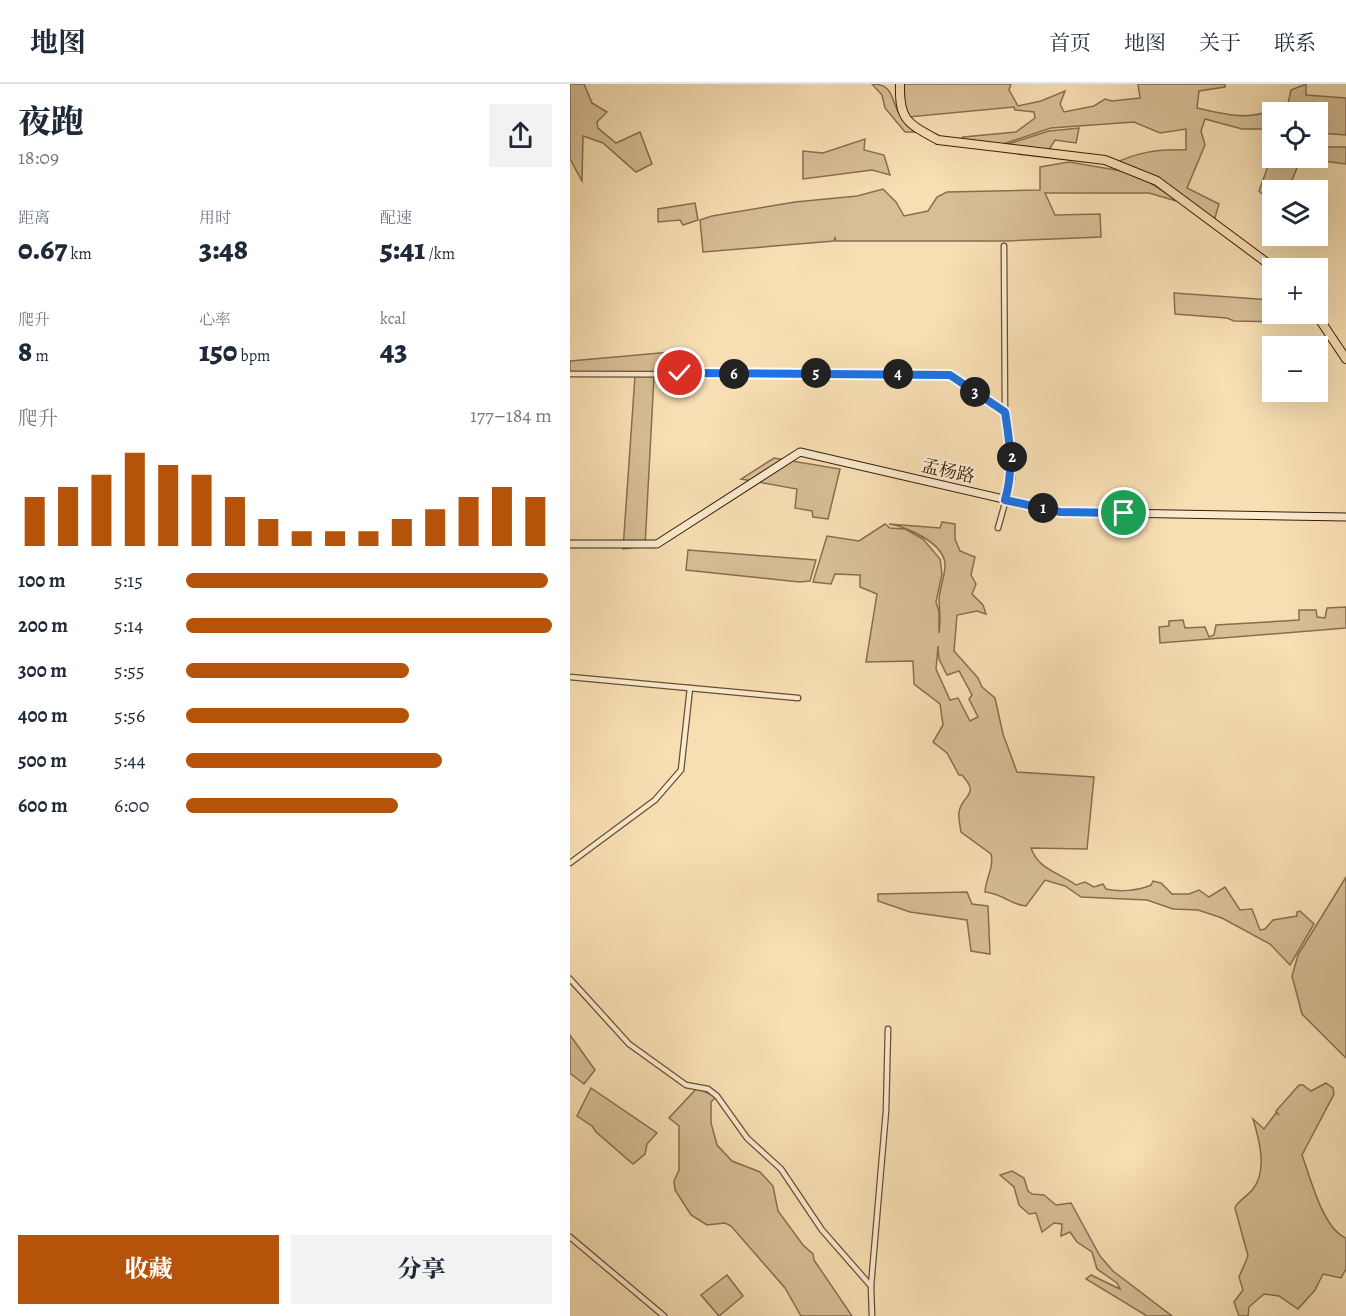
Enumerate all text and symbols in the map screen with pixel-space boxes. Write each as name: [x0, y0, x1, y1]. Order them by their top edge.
text: 地图: [30, 24, 86, 62]
text: 首页: [1049, 29, 1091, 57]
text: 地图: [1124, 29, 1166, 57]
text: 关于: [1199, 29, 1241, 57]
text: 联系: [1274, 29, 1316, 57]
text: 夜跑: [18, 99, 84, 144]
map controls: [1262, 102, 1328, 402]
button: locate: [1262, 102, 1328, 168]
button: share: [489, 104, 552, 167]
text: 18:09: [18, 144, 59, 171]
button: layers: [1262, 180, 1328, 246]
text: 距离: [18, 207, 50, 229]
text: 用时: [199, 207, 231, 229]
text: 配速: [380, 207, 412, 229]
text: 0.67: [18, 229, 67, 269]
text: 3:48: [199, 229, 248, 269]
text: 5:41: [380, 229, 425, 269]
text: km: [67, 243, 92, 265]
text: /km: [425, 243, 455, 265]
button: +: [1262, 258, 1328, 324]
text: kcal: [380, 308, 406, 330]
text: 爬升: [18, 309, 50, 331]
text: 心率: [199, 309, 231, 331]
text: 43: [380, 330, 408, 370]
text: 8: [18, 331, 32, 371]
text: 150: [199, 331, 237, 371]
button: −: [1262, 336, 1328, 402]
text: m: [32, 345, 49, 367]
text: bpm: [237, 345, 270, 367]
pin: [654, 347, 705, 398]
icon: check: [663, 356, 696, 389]
pin: 5: [801, 358, 831, 388]
pin: 6: [719, 359, 749, 389]
pin: 4: [883, 359, 913, 389]
text: 5: [813, 362, 819, 384]
text: 6: [730, 363, 738, 385]
text: 4: [894, 363, 902, 385]
pin: 3: [960, 377, 990, 407]
text: 3: [972, 381, 978, 403]
text: 177–184 m: [470, 402, 552, 429]
text: 爬升: [18, 405, 58, 432]
pin: 2: [997, 442, 1027, 472]
text: 2: [1008, 446, 1016, 468]
street label: 孟杨路: [919, 453, 977, 489]
pin: [1098, 487, 1149, 538]
pin: 1: [1028, 493, 1058, 523]
icon: arrive: [1107, 496, 1140, 529]
text: 1: [1040, 497, 1046, 519]
text: 100 m: [18, 567, 66, 594]
text: 5:15: [114, 567, 143, 594]
text: 200 m: [18, 612, 68, 639]
text: 5:14: [114, 612, 143, 639]
text: 300 m: [18, 657, 67, 684]
text: 5:55: [114, 657, 145, 684]
text: 400 m: [18, 702, 68, 729]
text: 5:56: [114, 702, 145, 729]
text: 500 m: [18, 747, 67, 774]
text: 5:44: [114, 747, 145, 774]
text: 600 m: [18, 792, 68, 819]
text: 6:00: [114, 792, 149, 819]
button: 收藏: [18, 1235, 279, 1304]
button: 分享: [291, 1235, 552, 1304]

